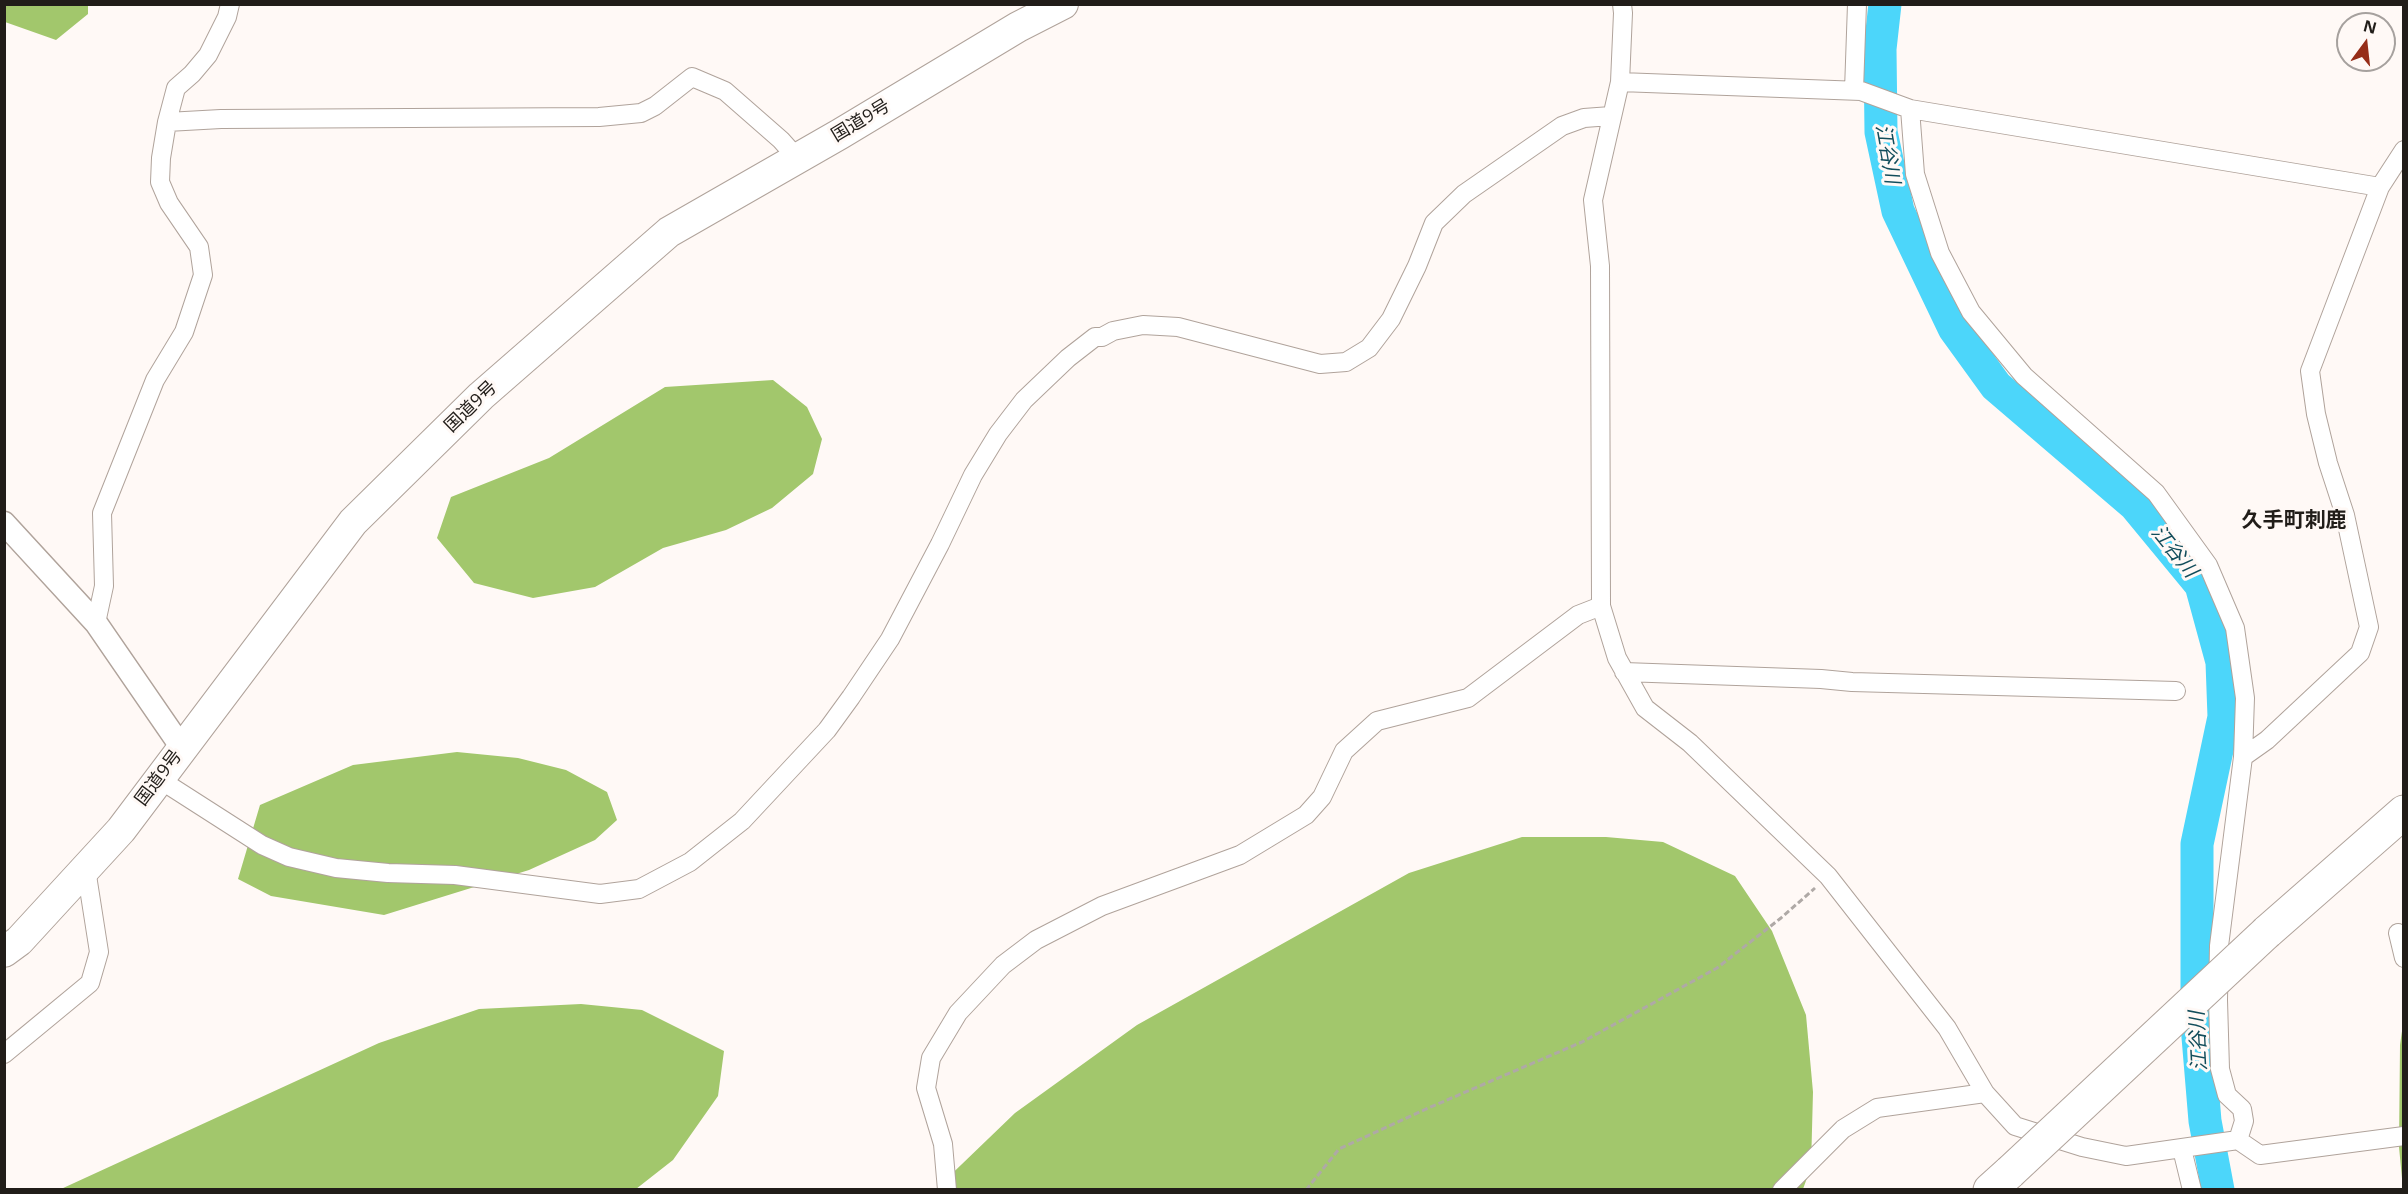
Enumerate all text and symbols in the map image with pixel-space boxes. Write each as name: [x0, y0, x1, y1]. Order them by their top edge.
north arrow: [2336, 12, 2396, 72]
text: N: [2361, 14, 2379, 39]
street label: 国道9号: [828, 95, 894, 147]
water label: 江谷川: [1870, 122, 1904, 186]
street label: 国道9号: [440, 377, 502, 437]
district label: 久手町刺鹿: [2242, 508, 2346, 534]
water label: 江谷川: [2146, 521, 2202, 583]
street label: 国道9号: [131, 746, 187, 810]
water label: 江谷川: [2185, 1010, 2213, 1072]

